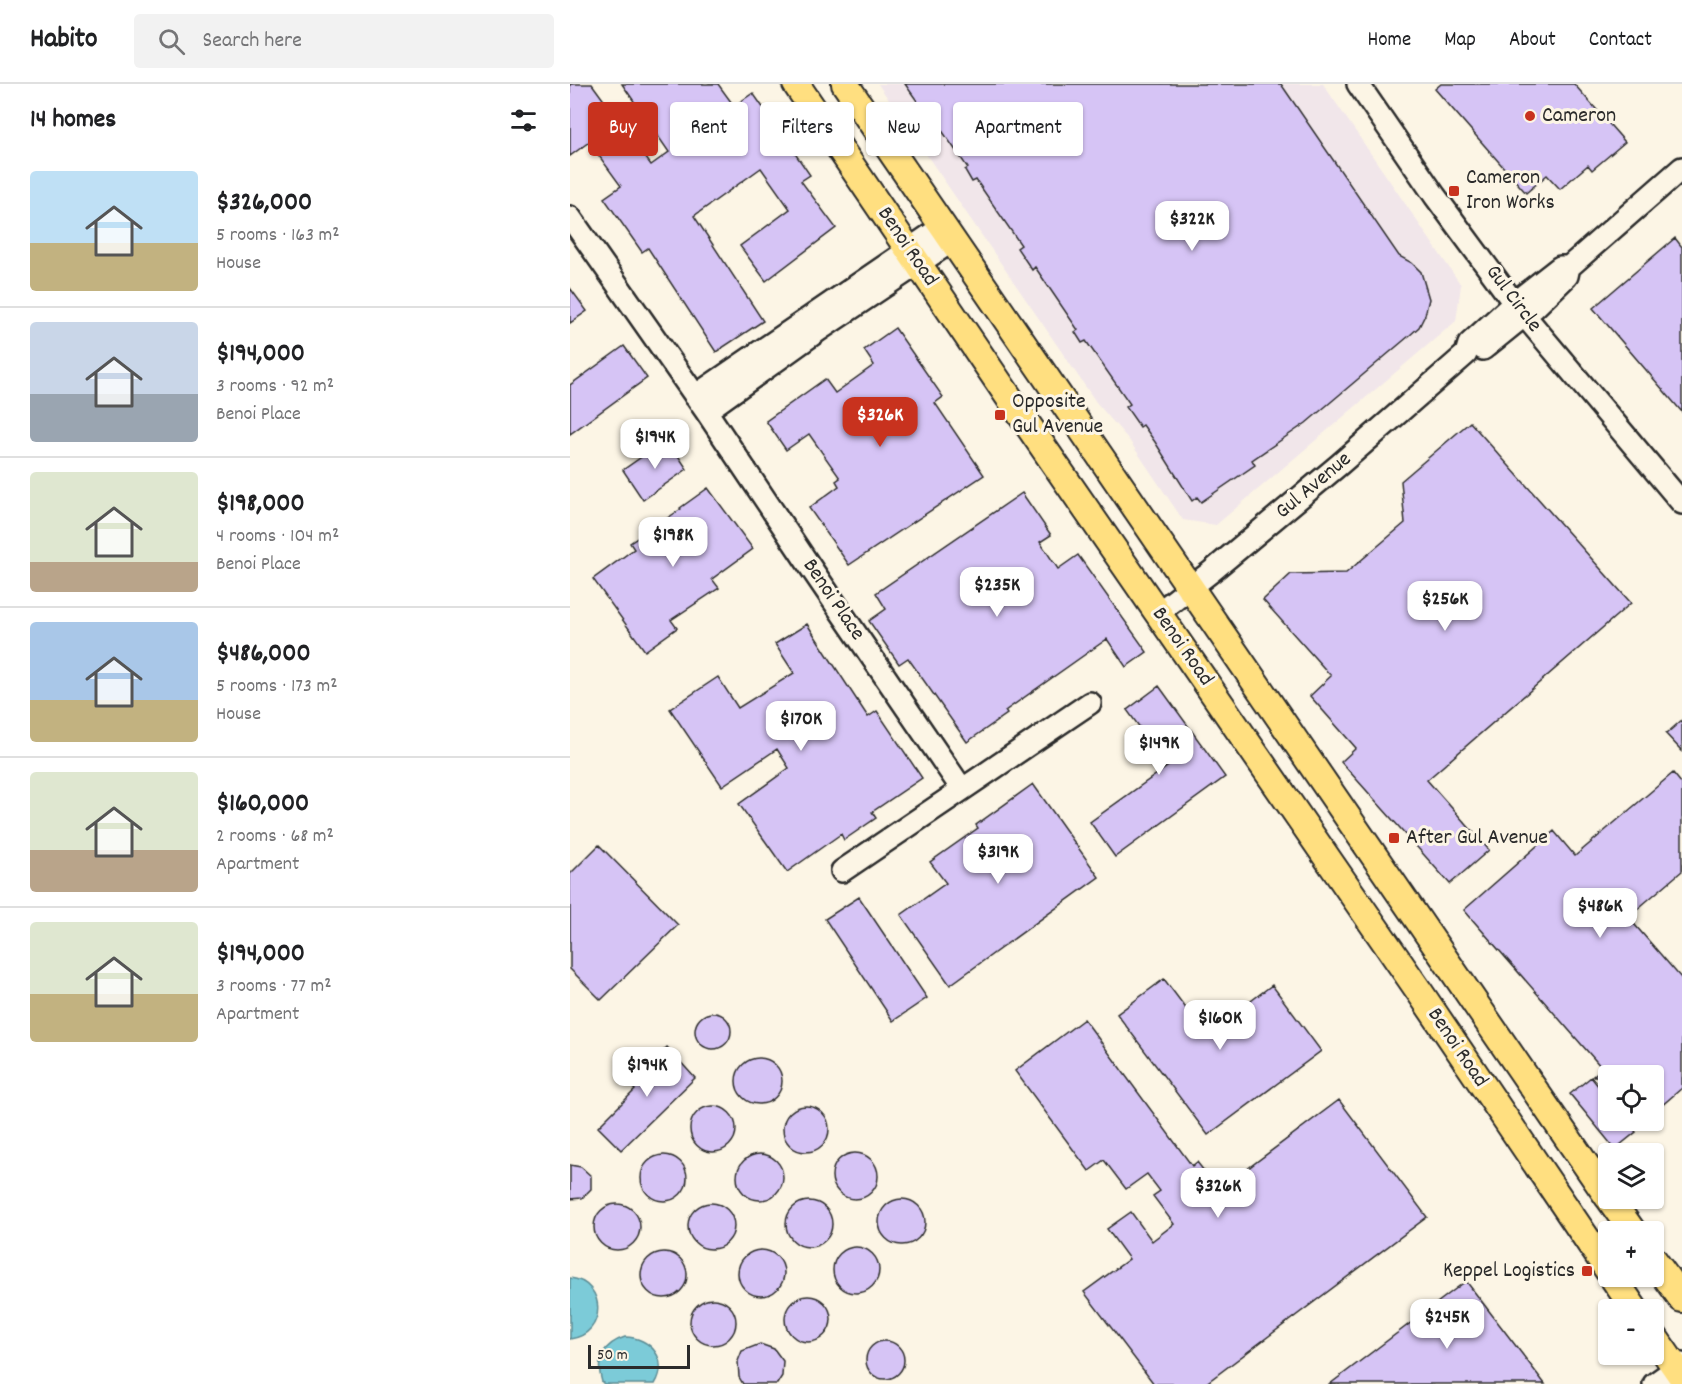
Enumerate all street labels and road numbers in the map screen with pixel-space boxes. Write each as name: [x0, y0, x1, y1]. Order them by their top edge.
street label: Benoi Road: [869, 201, 945, 293]
street label: Gul Circle: [1477, 259, 1549, 339]
street label: Gul Avenue: [1269, 445, 1359, 527]
street label: Benoi Place: [794, 553, 872, 647]
street label: Benoi Road: [1143, 601, 1221, 693]
street label: Benoi Road: [1419, 1002, 1495, 1094]

